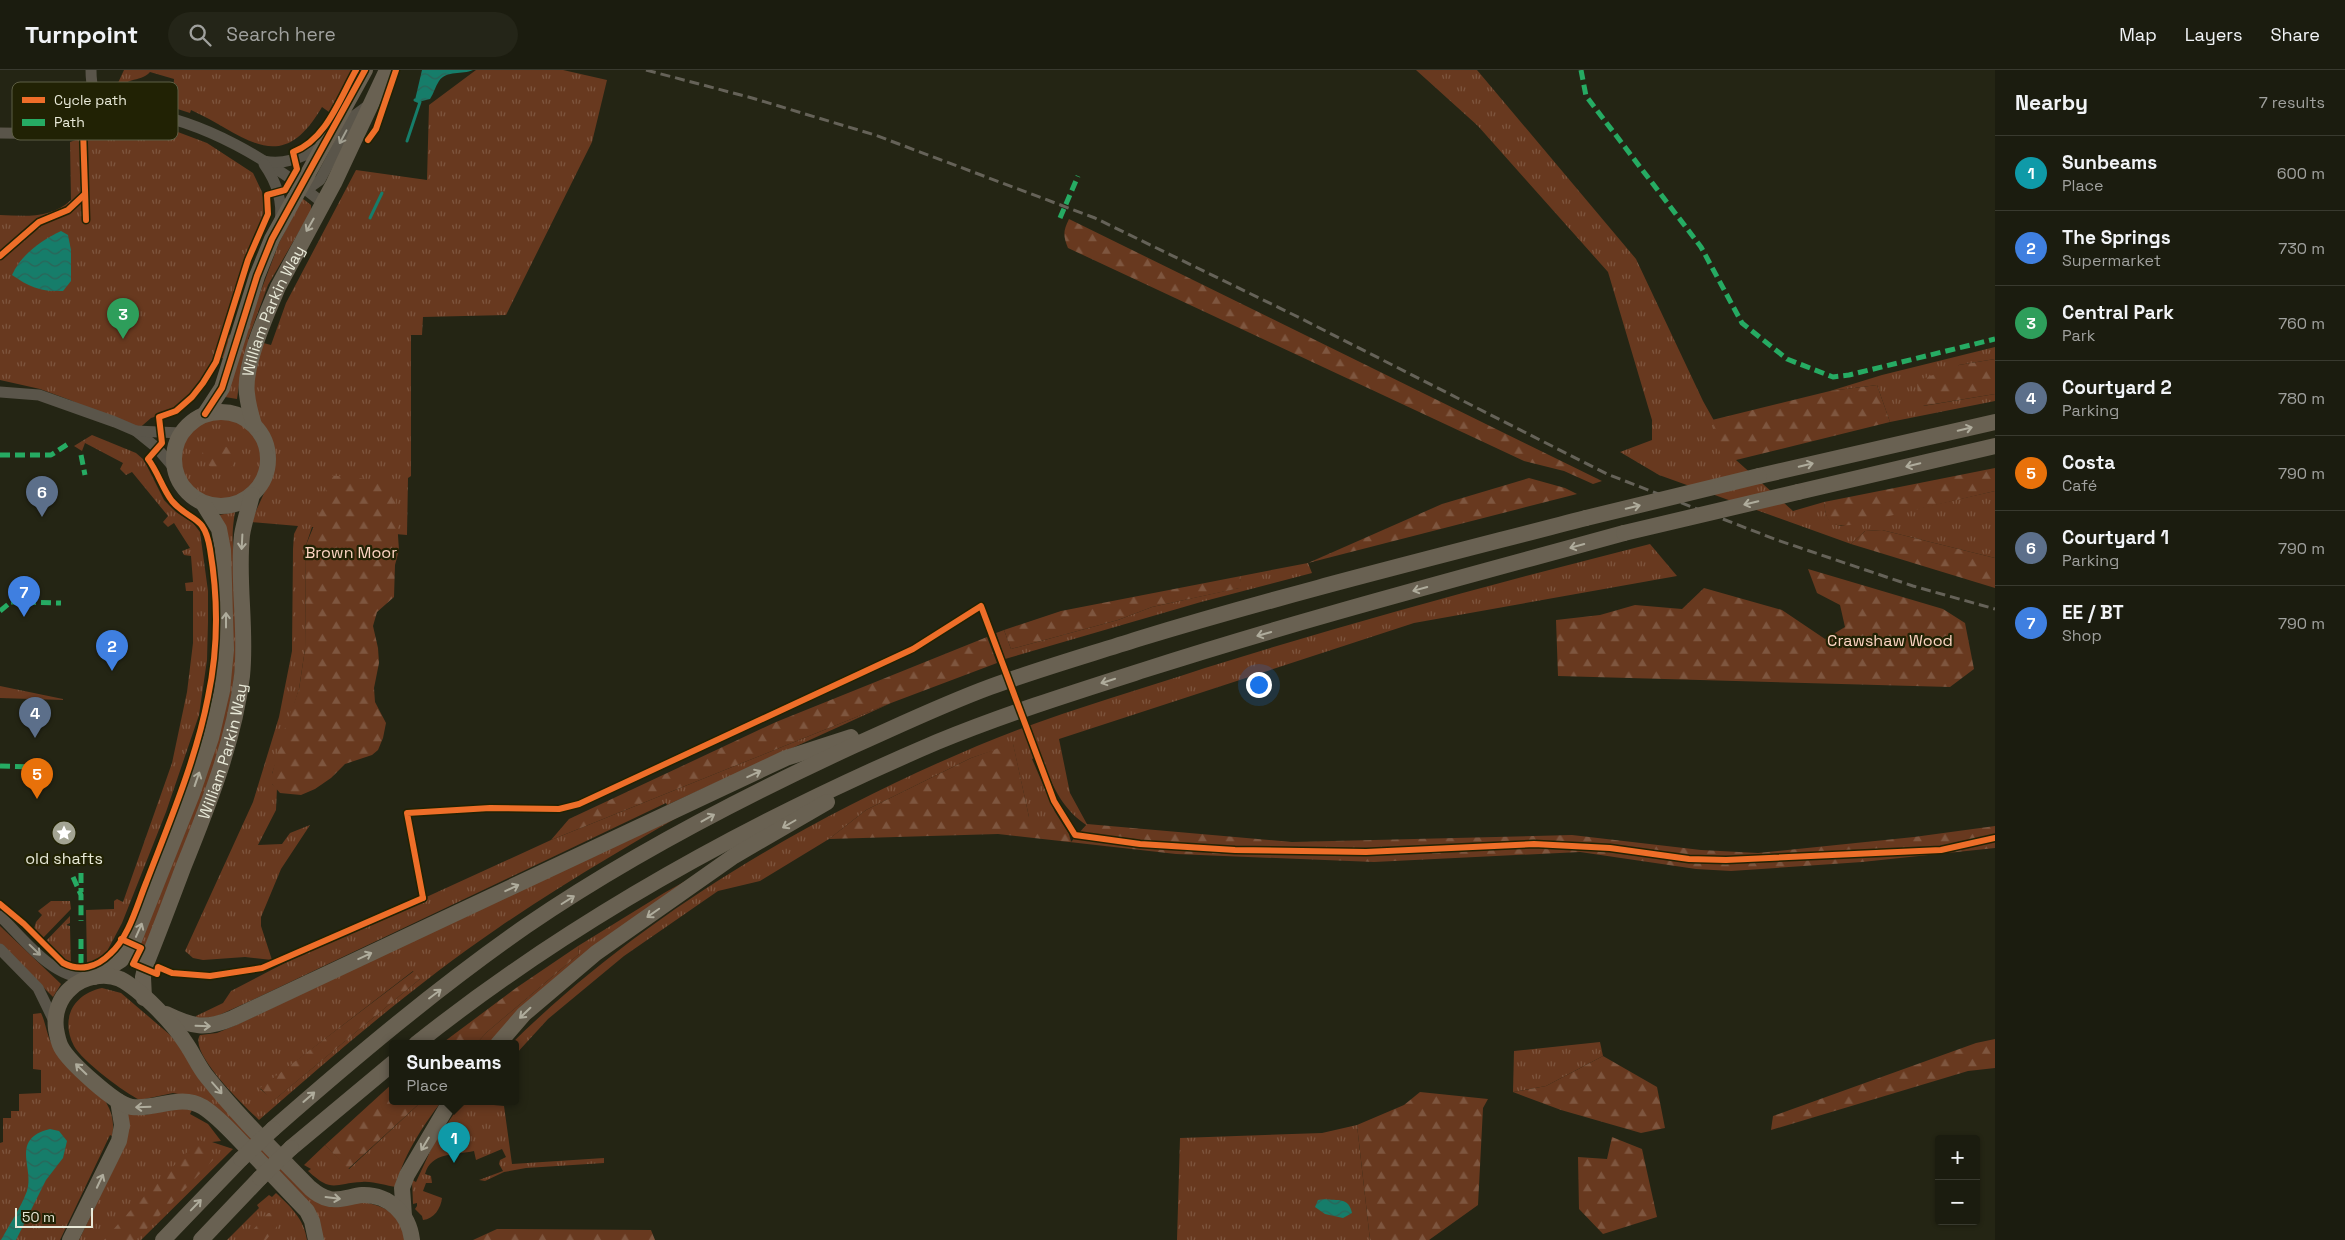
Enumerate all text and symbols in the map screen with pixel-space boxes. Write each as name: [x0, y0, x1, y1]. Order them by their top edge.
search box: [168, 12, 518, 57]
text: Turnpoint: [25, 19, 138, 50]
icon: search: [186, 21, 214, 49]
text: Search here: [226, 22, 336, 47]
text: Map: [2119, 23, 2157, 46]
text: Layers: [2185, 23, 2242, 46]
text: Share: [2270, 23, 2320, 46]
legend: [12, 82, 178, 140]
text: Nearby: [2015, 89, 2088, 116]
text: Cycle path: [54, 91, 127, 109]
text: 7 results: [2259, 92, 2325, 113]
text: Path: [54, 113, 85, 131]
one-way arrow: [338, 129, 347, 144]
text: Sunbeams: [2062, 150, 2157, 175]
text: 1: [2027, 163, 2035, 184]
text: 600 m: [2277, 163, 2325, 184]
text: Place: [2062, 175, 2104, 196]
one-way arrow: [305, 218, 315, 232]
text: The Springs: [2062, 225, 2171, 250]
text: 2: [2026, 238, 2036, 259]
text: 730 m: [2278, 238, 2325, 259]
street label: William Parkin Way: [237, 241, 309, 378]
text: Supermarket: [2062, 250, 2161, 271]
pin: 3: [107, 298, 139, 339]
text: Central Park: [2062, 300, 2174, 325]
text: 3: [2026, 313, 2036, 334]
text: 760 m: [2278, 313, 2325, 334]
text: Park: [2062, 325, 2095, 346]
text: Courtyard 2: [2062, 375, 2172, 400]
text: 4: [2026, 388, 2036, 409]
text: 780 m: [2278, 388, 2325, 409]
text: Parking: [2062, 400, 2119, 421]
one-way arrow: [1956, 424, 1972, 433]
text: Costa: [2062, 450, 2115, 475]
one-way arrow: [1798, 460, 1814, 469]
one-way arrow: [1906, 461, 1922, 470]
text: 5: [2026, 463, 2036, 484]
text: 790 m: [2278, 463, 2325, 484]
text: Café: [2062, 475, 2097, 496]
pin: 6: [26, 476, 58, 517]
one-way arrow: [1743, 499, 1759, 508]
one-way arrow: [1625, 502, 1641, 511]
text: Courtyard 1: [2062, 525, 2169, 550]
one-way arrow: [237, 534, 246, 550]
text: 6: [2026, 538, 2036, 559]
text: 790 m: [2278, 538, 2325, 559]
park label: Brown Moor: [305, 542, 397, 563]
one-way arrow: [1569, 542, 1585, 551]
text: Parking: [2062, 550, 2119, 571]
pin: 7: [8, 576, 40, 617]
one-way arrow: [1412, 585, 1428, 594]
text: EE / BT: [2062, 600, 2124, 625]
one-way arrow: [221, 612, 231, 628]
text: 7: [2027, 613, 2035, 634]
text: 790 m: [2278, 613, 2325, 634]
text: Shop: [2062, 625, 2102, 646]
one-way arrow: [1256, 629, 1272, 639]
pin: 2: [96, 630, 128, 671]
park label: Crawshaw Wood: [1827, 630, 1953, 651]
your location: [1246, 672, 1272, 698]
one-way arrow: [1101, 677, 1117, 687]
street label: William Parkin Way: [193, 682, 251, 822]
pin: 4: [19, 697, 51, 738]
pin: 5: [21, 758, 53, 799]
one-way arrow: [746, 768, 761, 778]
one-way arrow: [193, 772, 202, 787]
one-way arrow: [700, 813, 715, 823]
place icon: old shafts: [51, 820, 77, 846]
one-way arrow: [782, 820, 797, 830]
place label: old shafts: [25, 848, 103, 869]
one-way arrow: [504, 883, 519, 892]
one-way arrow: [560, 895, 574, 905]
one-way arrow: [646, 908, 660, 918]
one-way arrow: [134, 923, 144, 938]
one-way arrow: [29, 944, 41, 956]
one-way arrow: [357, 951, 372, 961]
one-way arrow: [428, 989, 442, 999]
one-way arrow: [519, 1007, 532, 1019]
one-way arrow: [194, 1021, 210, 1031]
popup: [389, 1040, 519, 1105]
text: Sunbeams: [406, 1050, 502, 1075]
one-way arrow: [75, 1063, 88, 1075]
text: Place: [406, 1075, 448, 1096]
one-way arrow: [211, 1082, 223, 1095]
one-way arrow: [303, 1091, 316, 1103]
one-way arrow: [136, 1102, 152, 1112]
pin: 1: [438, 1122, 470, 1163]
map controls: [1935, 1135, 1980, 1225]
button: +: [1935, 1135, 1980, 1180]
one-way arrow: [420, 1136, 430, 1150]
one-way arrow: [96, 1174, 105, 1189]
button: −: [1935, 1180, 1980, 1225]
one-way arrow: [325, 1193, 341, 1203]
one-way arrow: [190, 1199, 203, 1211]
scale bar: [15, 1205, 92, 1228]
text: 50 m: [22, 1208, 55, 1226]

